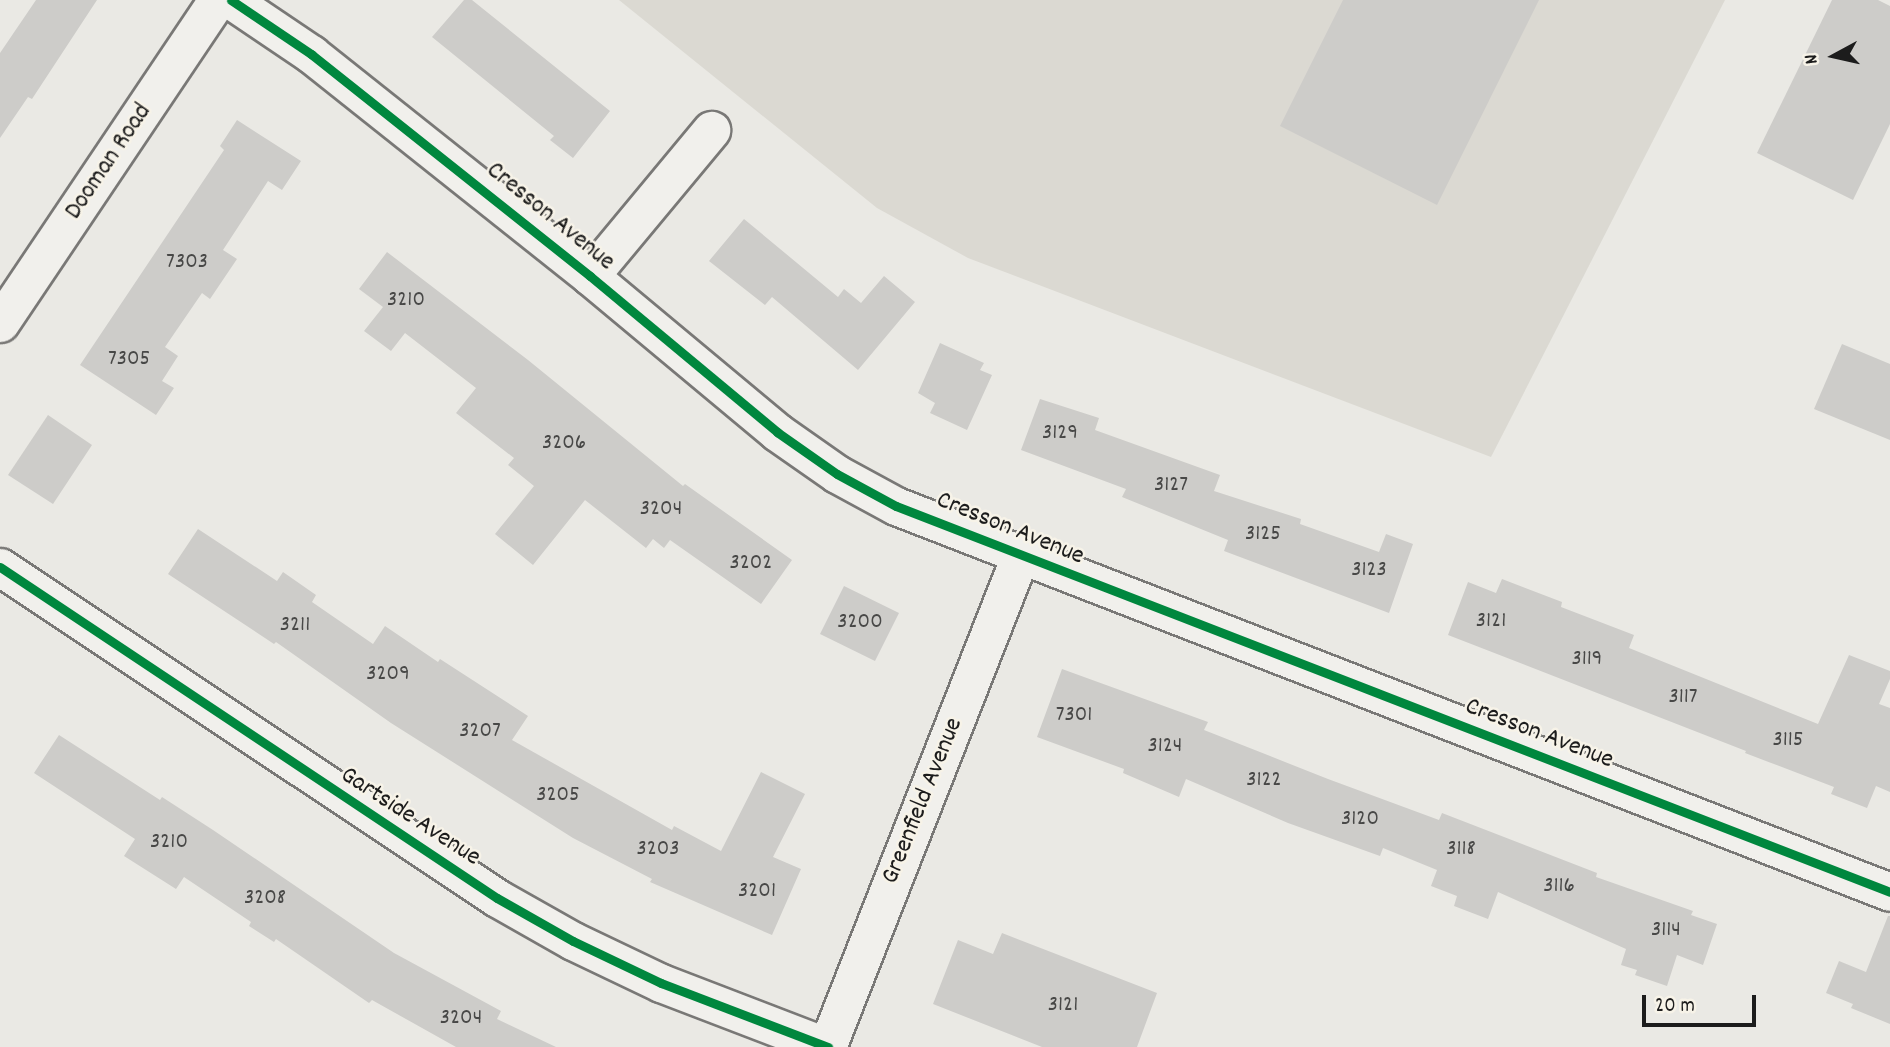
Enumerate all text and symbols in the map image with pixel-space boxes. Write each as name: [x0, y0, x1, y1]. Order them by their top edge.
north arrow: [1799, 21, 1869, 91]
text: N: [1799, 52, 1827, 66]
street label: Dooman Road: [59, 98, 159, 226]
street label: Cresson Avenue: [479, 156, 621, 278]
house number: 7303: [166, 249, 208, 277]
house number: 3210: [387, 287, 425, 315]
house number: 7305: [108, 346, 150, 374]
house number: 3129: [1042, 420, 1078, 448]
house number: 3206: [542, 430, 586, 458]
house number: 3127: [1154, 472, 1188, 500]
street label: Cresson Avenue: [932, 485, 1088, 573]
house number: 3204: [640, 496, 682, 524]
house number: 3125: [1245, 521, 1281, 549]
house number: 3202: [730, 550, 772, 578]
house number: 3123: [1351, 557, 1387, 585]
house number: 3121: [1476, 608, 1506, 636]
house number: 3200: [837, 609, 883, 637]
house number: 3211: [280, 612, 310, 640]
house number: 3119: [1572, 646, 1602, 674]
house number: 3209: [366, 661, 410, 689]
house number: 3117: [1668, 684, 1698, 712]
street label: Cresson Avenue: [1460, 691, 1618, 777]
house number: 7301: [1056, 702, 1092, 730]
street label: Greenfield Avenue: [875, 713, 971, 889]
house number: 3207: [459, 718, 501, 746]
house number: 3115: [1773, 727, 1803, 755]
house number: 3124: [1148, 733, 1182, 761]
street label: Gartside Avenue: [334, 760, 486, 874]
house number: 3122: [1246, 767, 1282, 795]
house number: 3205: [536, 782, 580, 810]
house number: 3120: [1341, 806, 1379, 834]
house number: 3210: [150, 829, 188, 857]
house number: 3203: [636, 836, 680, 864]
house number: 3118: [1446, 836, 1476, 864]
house number: 3116: [1543, 873, 1575, 901]
house number: 3201: [738, 878, 776, 906]
house number: 3208: [244, 885, 286, 913]
house number: 3114: [1651, 917, 1681, 945]
scale bar: [1645, 981, 1759, 1025]
house number: 3121: [1048, 992, 1078, 1020]
text: 20 m: [1655, 992, 1695, 1022]
house number: 3204: [440, 1005, 482, 1033]

